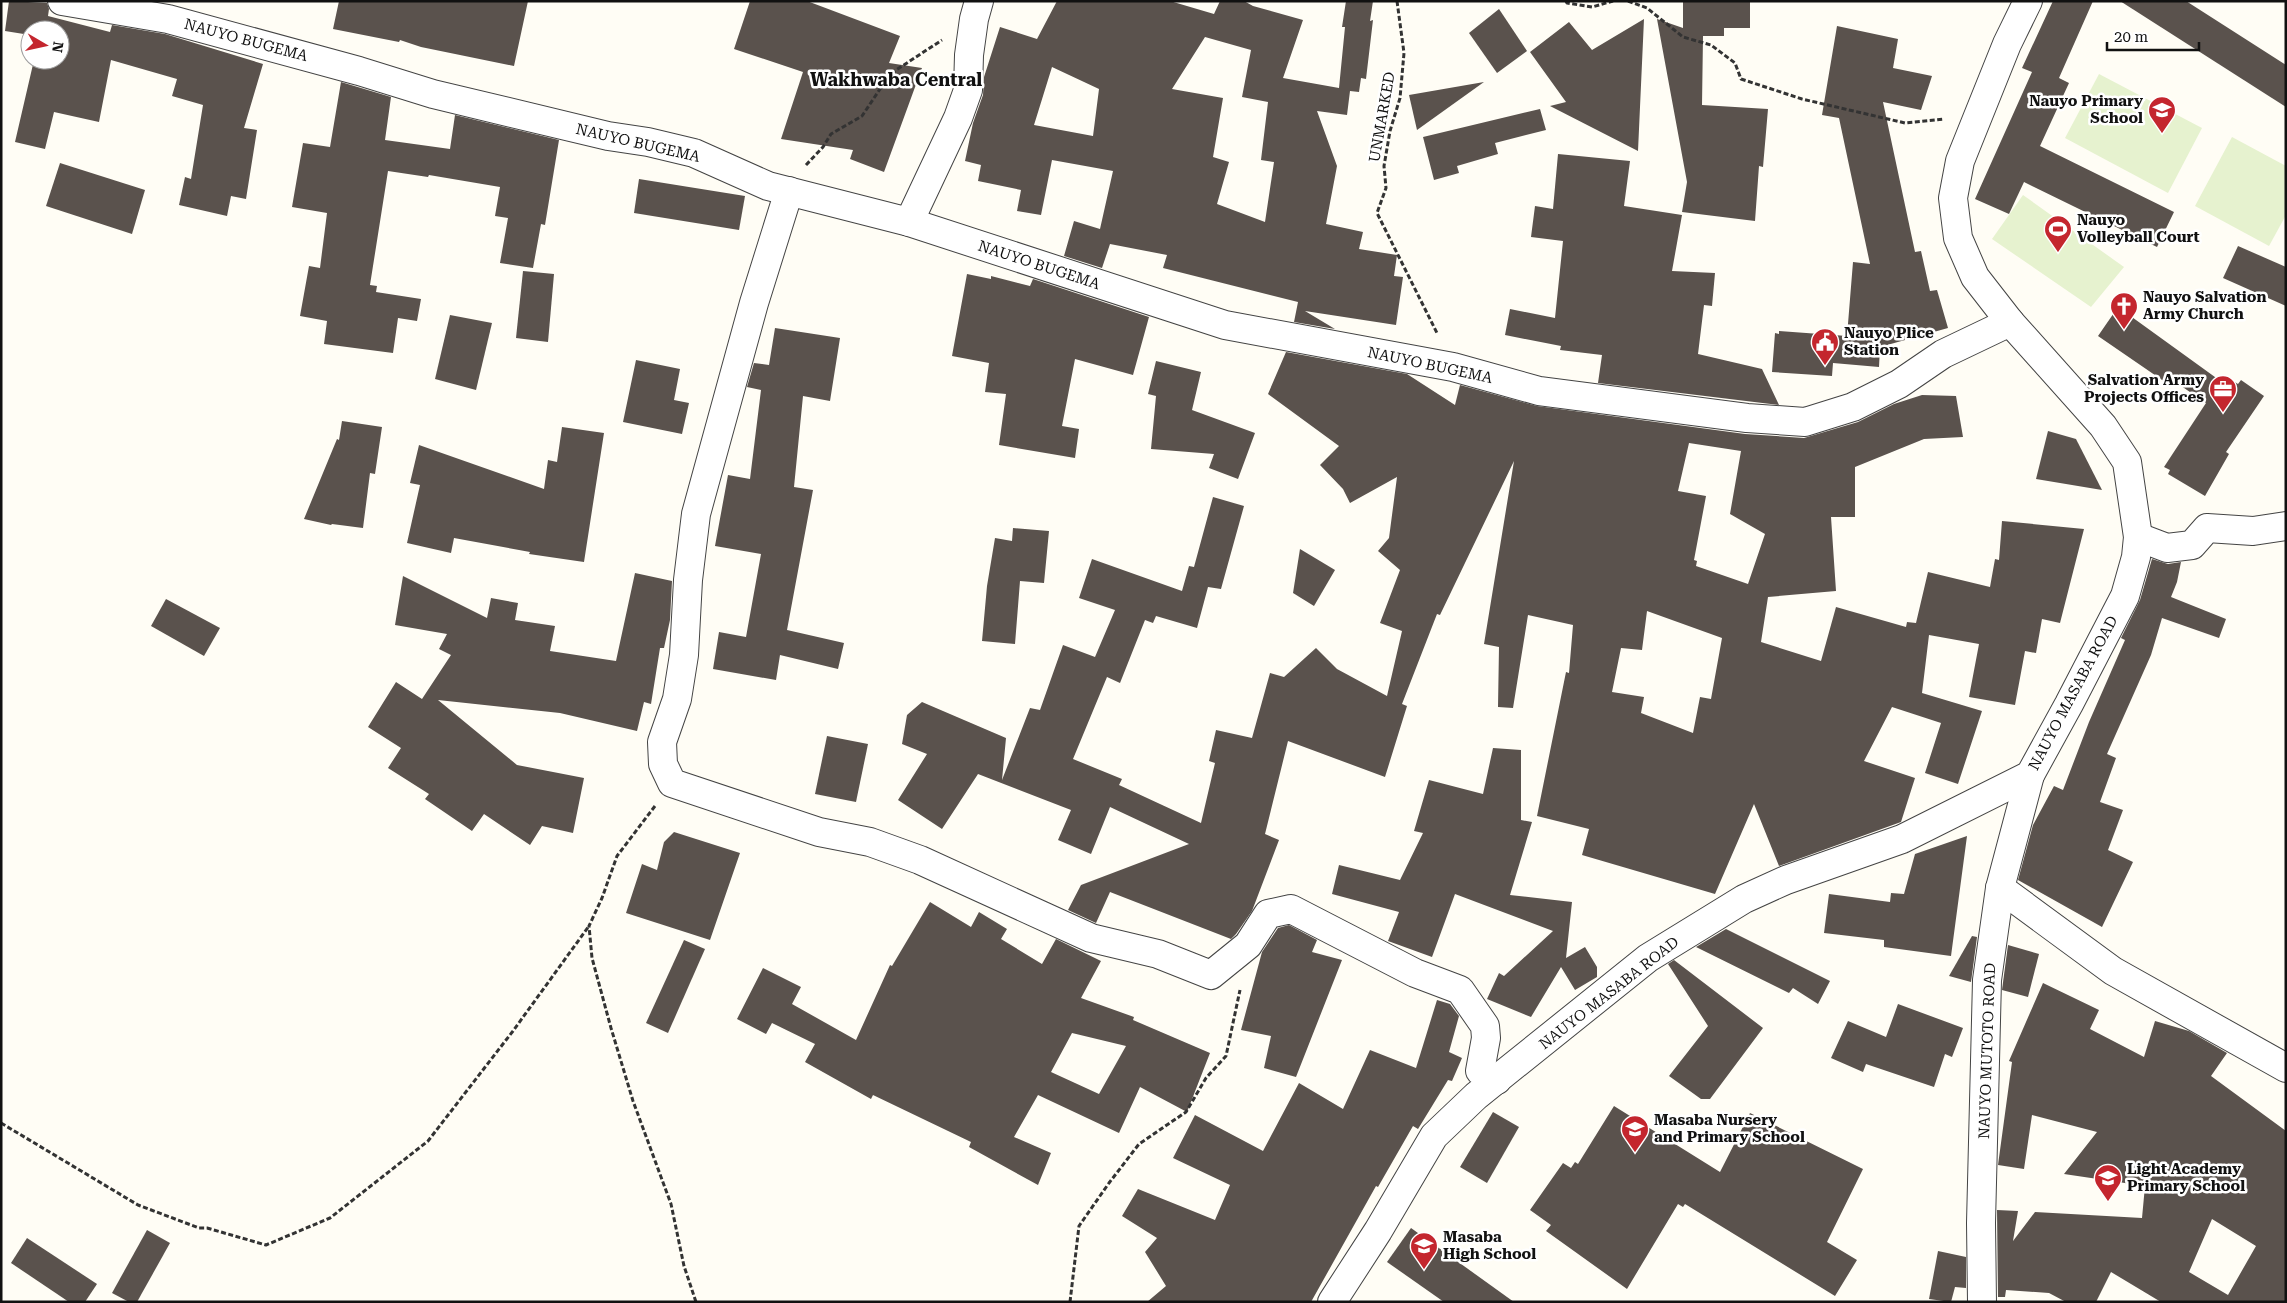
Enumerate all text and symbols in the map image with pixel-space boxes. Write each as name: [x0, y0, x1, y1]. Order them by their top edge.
street label: NAUYO BUGEMA: [182, 15, 310, 65]
north arrow: [20, 20, 70, 70]
scale bar: [2107, 20, 2200, 52]
text: 20 m: [2114, 28, 2149, 46]
text: N: [49, 40, 67, 54]
district label: Wakhwaba Central: [810, 69, 982, 90]
street label: UNMARKED: [1365, 70, 1399, 164]
place label: Nauyo Primary School: [2029, 92, 2143, 127]
school or university icon: Nauyo Primary School: [2147, 95, 2177, 134]
street label: NAUYO BUGEMA: [574, 120, 702, 166]
place label: Nauyo Volleyball Court: [2077, 211, 2200, 246]
sports icon: Nauyo Volleyball Court: [2043, 214, 2073, 253]
street label: NAUYO BUGEMA: [976, 237, 1103, 293]
place label: Nauyo Salvation Army Church: [2143, 288, 2267, 323]
church icon: Nauyo Salvation Army Church: [2109, 291, 2139, 330]
place label: Nauyo Plice Station: [1844, 324, 1934, 359]
public building icon: Nauyo Plice Station: [1810, 327, 1840, 366]
street label: NAUYO BUGEMA: [1366, 343, 1495, 387]
place label: Salvation Army Projects Offices: [2084, 371, 2204, 406]
office icon: Salvation Army Projects Offices: [2208, 374, 2238, 413]
street label: NAUYO MASABA ROAD: [2025, 613, 2121, 773]
street label: NAUYO MASABA ROAD: [1536, 933, 1682, 1053]
street label: NAUYO MUTOTO ROAD: [1975, 962, 1999, 1140]
place label: Masaba Nursery and Primary School: [1654, 1111, 1805, 1146]
school or university icon: Masaba Nursery and Primary School: [1620, 1114, 1650, 1153]
place label: Light Academy Primary School: [2127, 1160, 2245, 1195]
school or university icon: Light Academy Primary School: [2093, 1163, 2123, 1202]
place label: Masaba High School: [1443, 1228, 1536, 1263]
school or university icon: Masaba High School: [1409, 1231, 1439, 1270]

